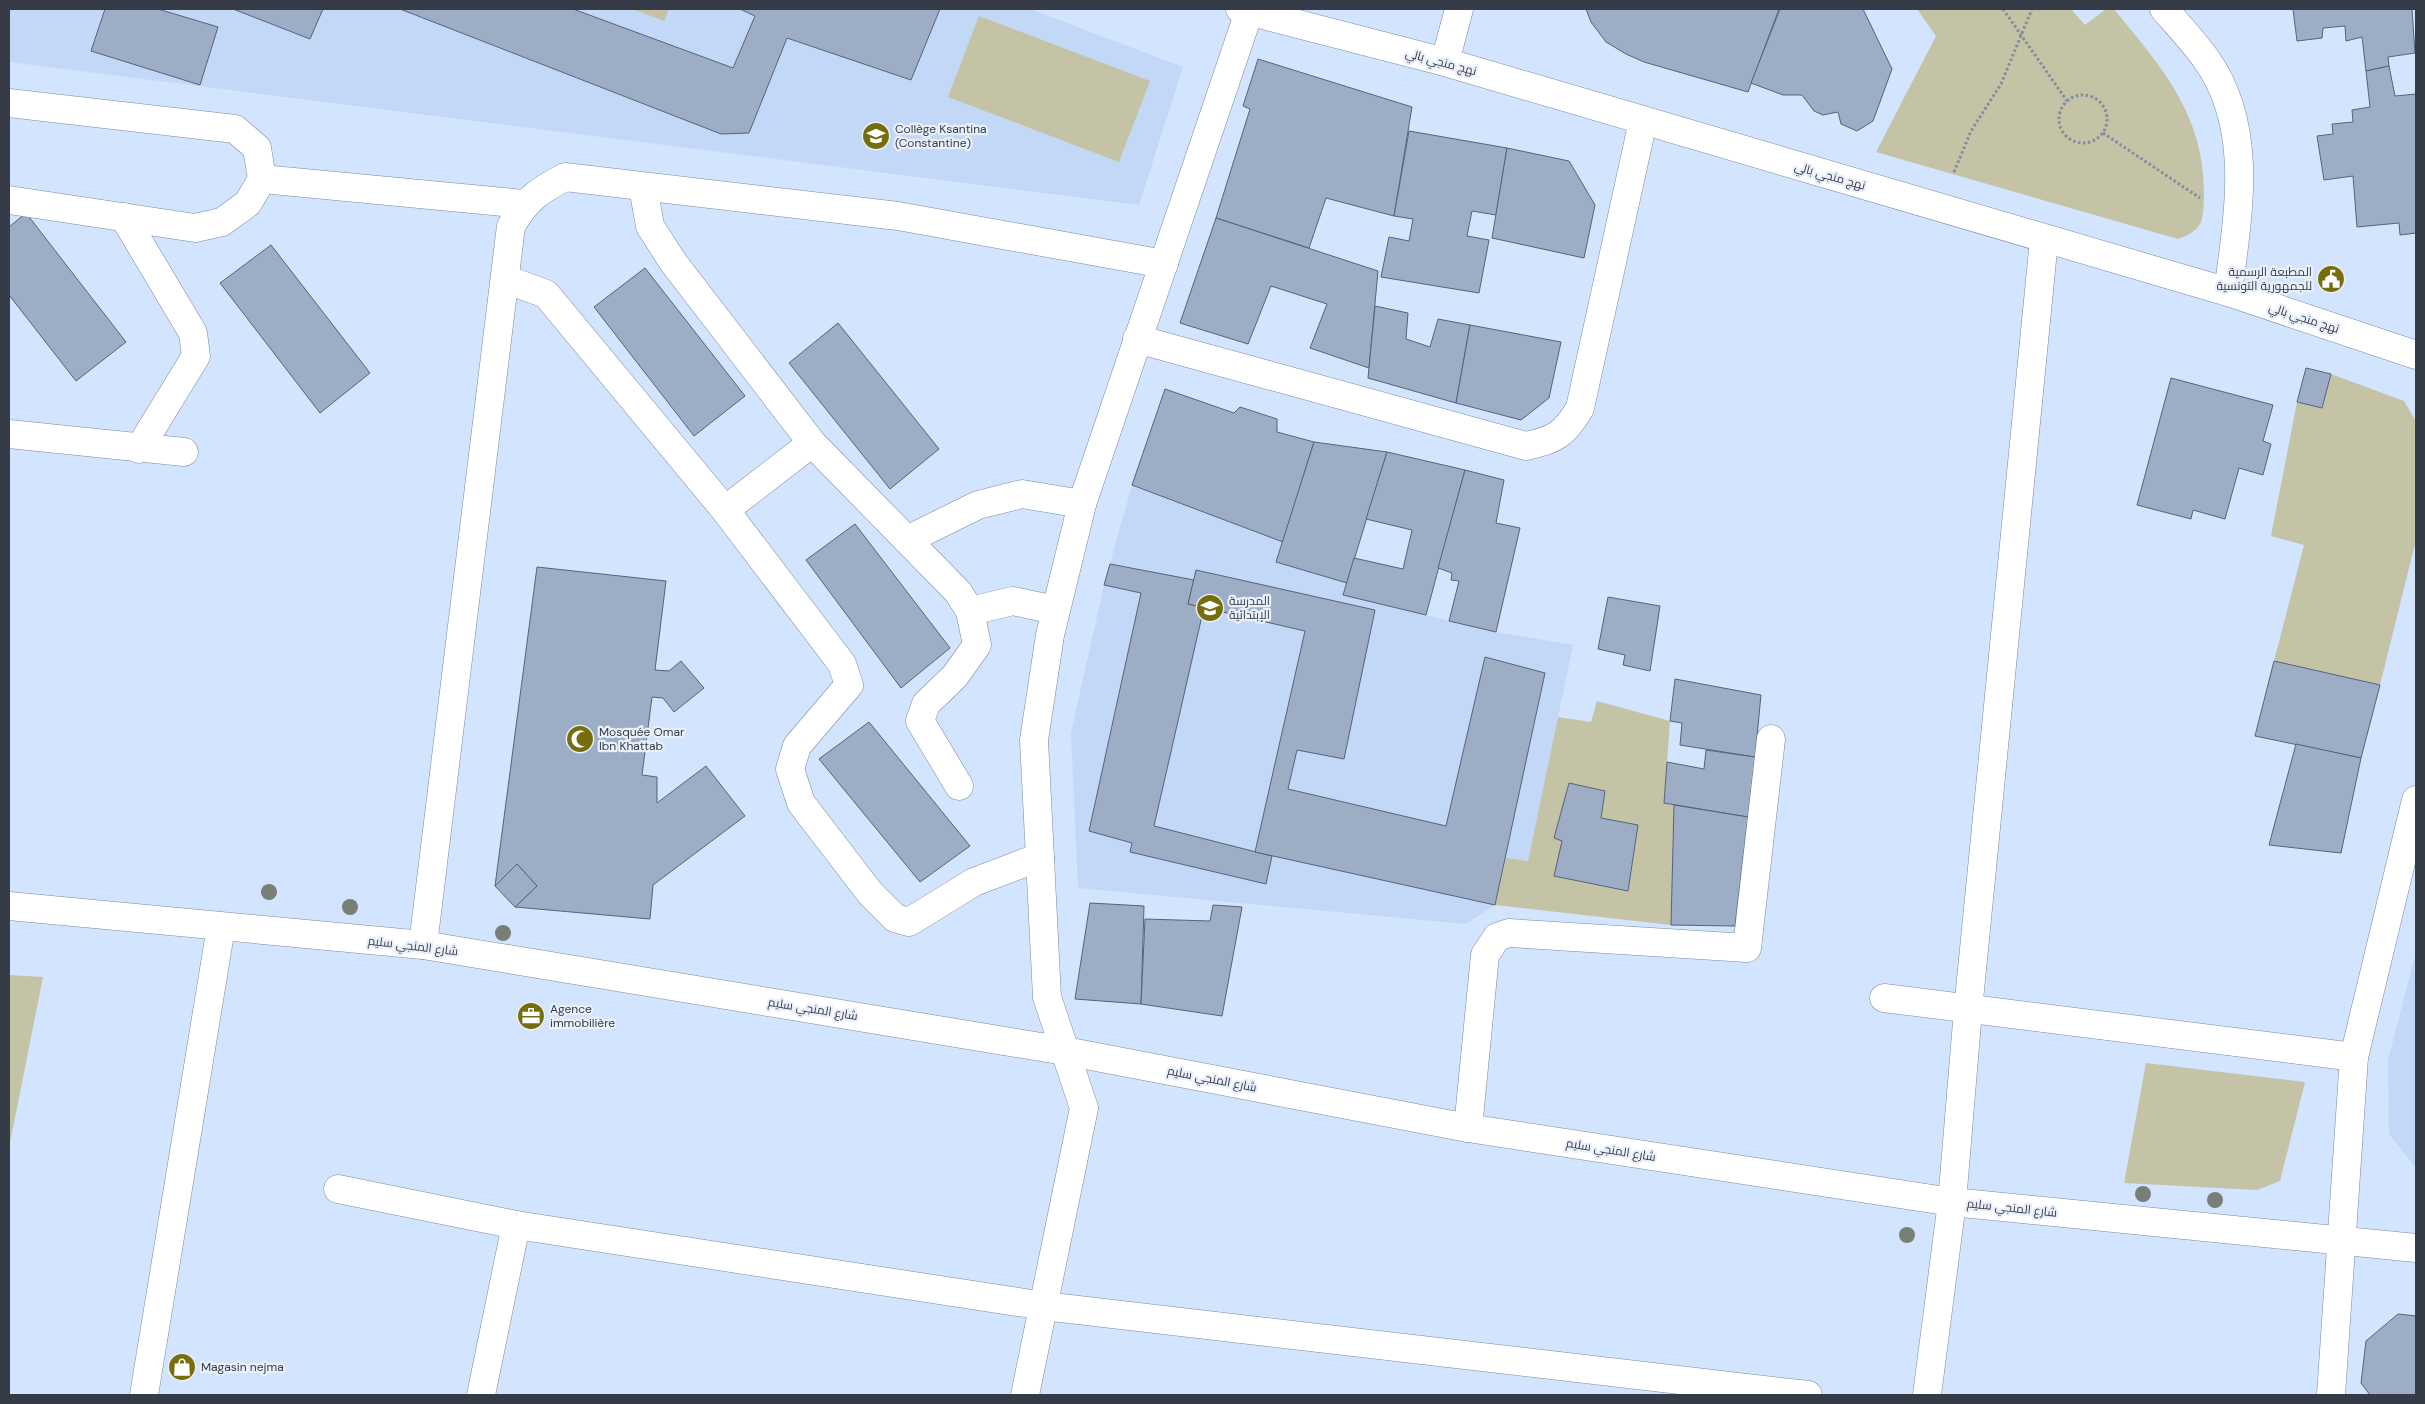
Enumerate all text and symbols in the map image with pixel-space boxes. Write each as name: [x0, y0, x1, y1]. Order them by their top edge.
street label: نهج منجي بالي: [1403, 45, 1478, 81]
school or university icon: Collège Ksantina (Constantine): [861, 121, 891, 151]
place label: Collège Ksantina (Constantine): [895, 121, 987, 151]
street label: نهج منجي بالي: [1792, 158, 1867, 196]
place label: المطبعة الرسمية للجمهورية التونسية: [2216, 264, 2312, 294]
public building icon: المطبعة الرسمية للجمهورية التونسية: [2316, 264, 2346, 294]
street label: نهج منجي بالي: [2266, 299, 2341, 339]
school or university icon: المدرسة الإبتدائية: [1195, 593, 1225, 623]
place label: المدرسة الإبتدائية: [1229, 593, 1270, 623]
mosque icon: Mosquée Omar Ibn Khattab: [565, 724, 595, 754]
place label: Mosquée Omar Ibn Khattab: [599, 724, 685, 754]
street label: شارع المنجي سليم: [367, 933, 459, 961]
street label: شارع المنجي سليم: [767, 994, 859, 1026]
office icon: Agence immobilière: [516, 1001, 546, 1031]
place label: Agence immobilière: [550, 1001, 615, 1031]
street label: شارع المنجي سليم: [1166, 1062, 1258, 1097]
street label: شارع المنجي سليم: [1565, 1135, 1657, 1167]
street label: شارع المنجي سليم: [1966, 1195, 2058, 1223]
shop icon: Magasin nejma: [167, 1352, 197, 1382]
place label: Magasin nejma: [201, 1359, 284, 1375]

